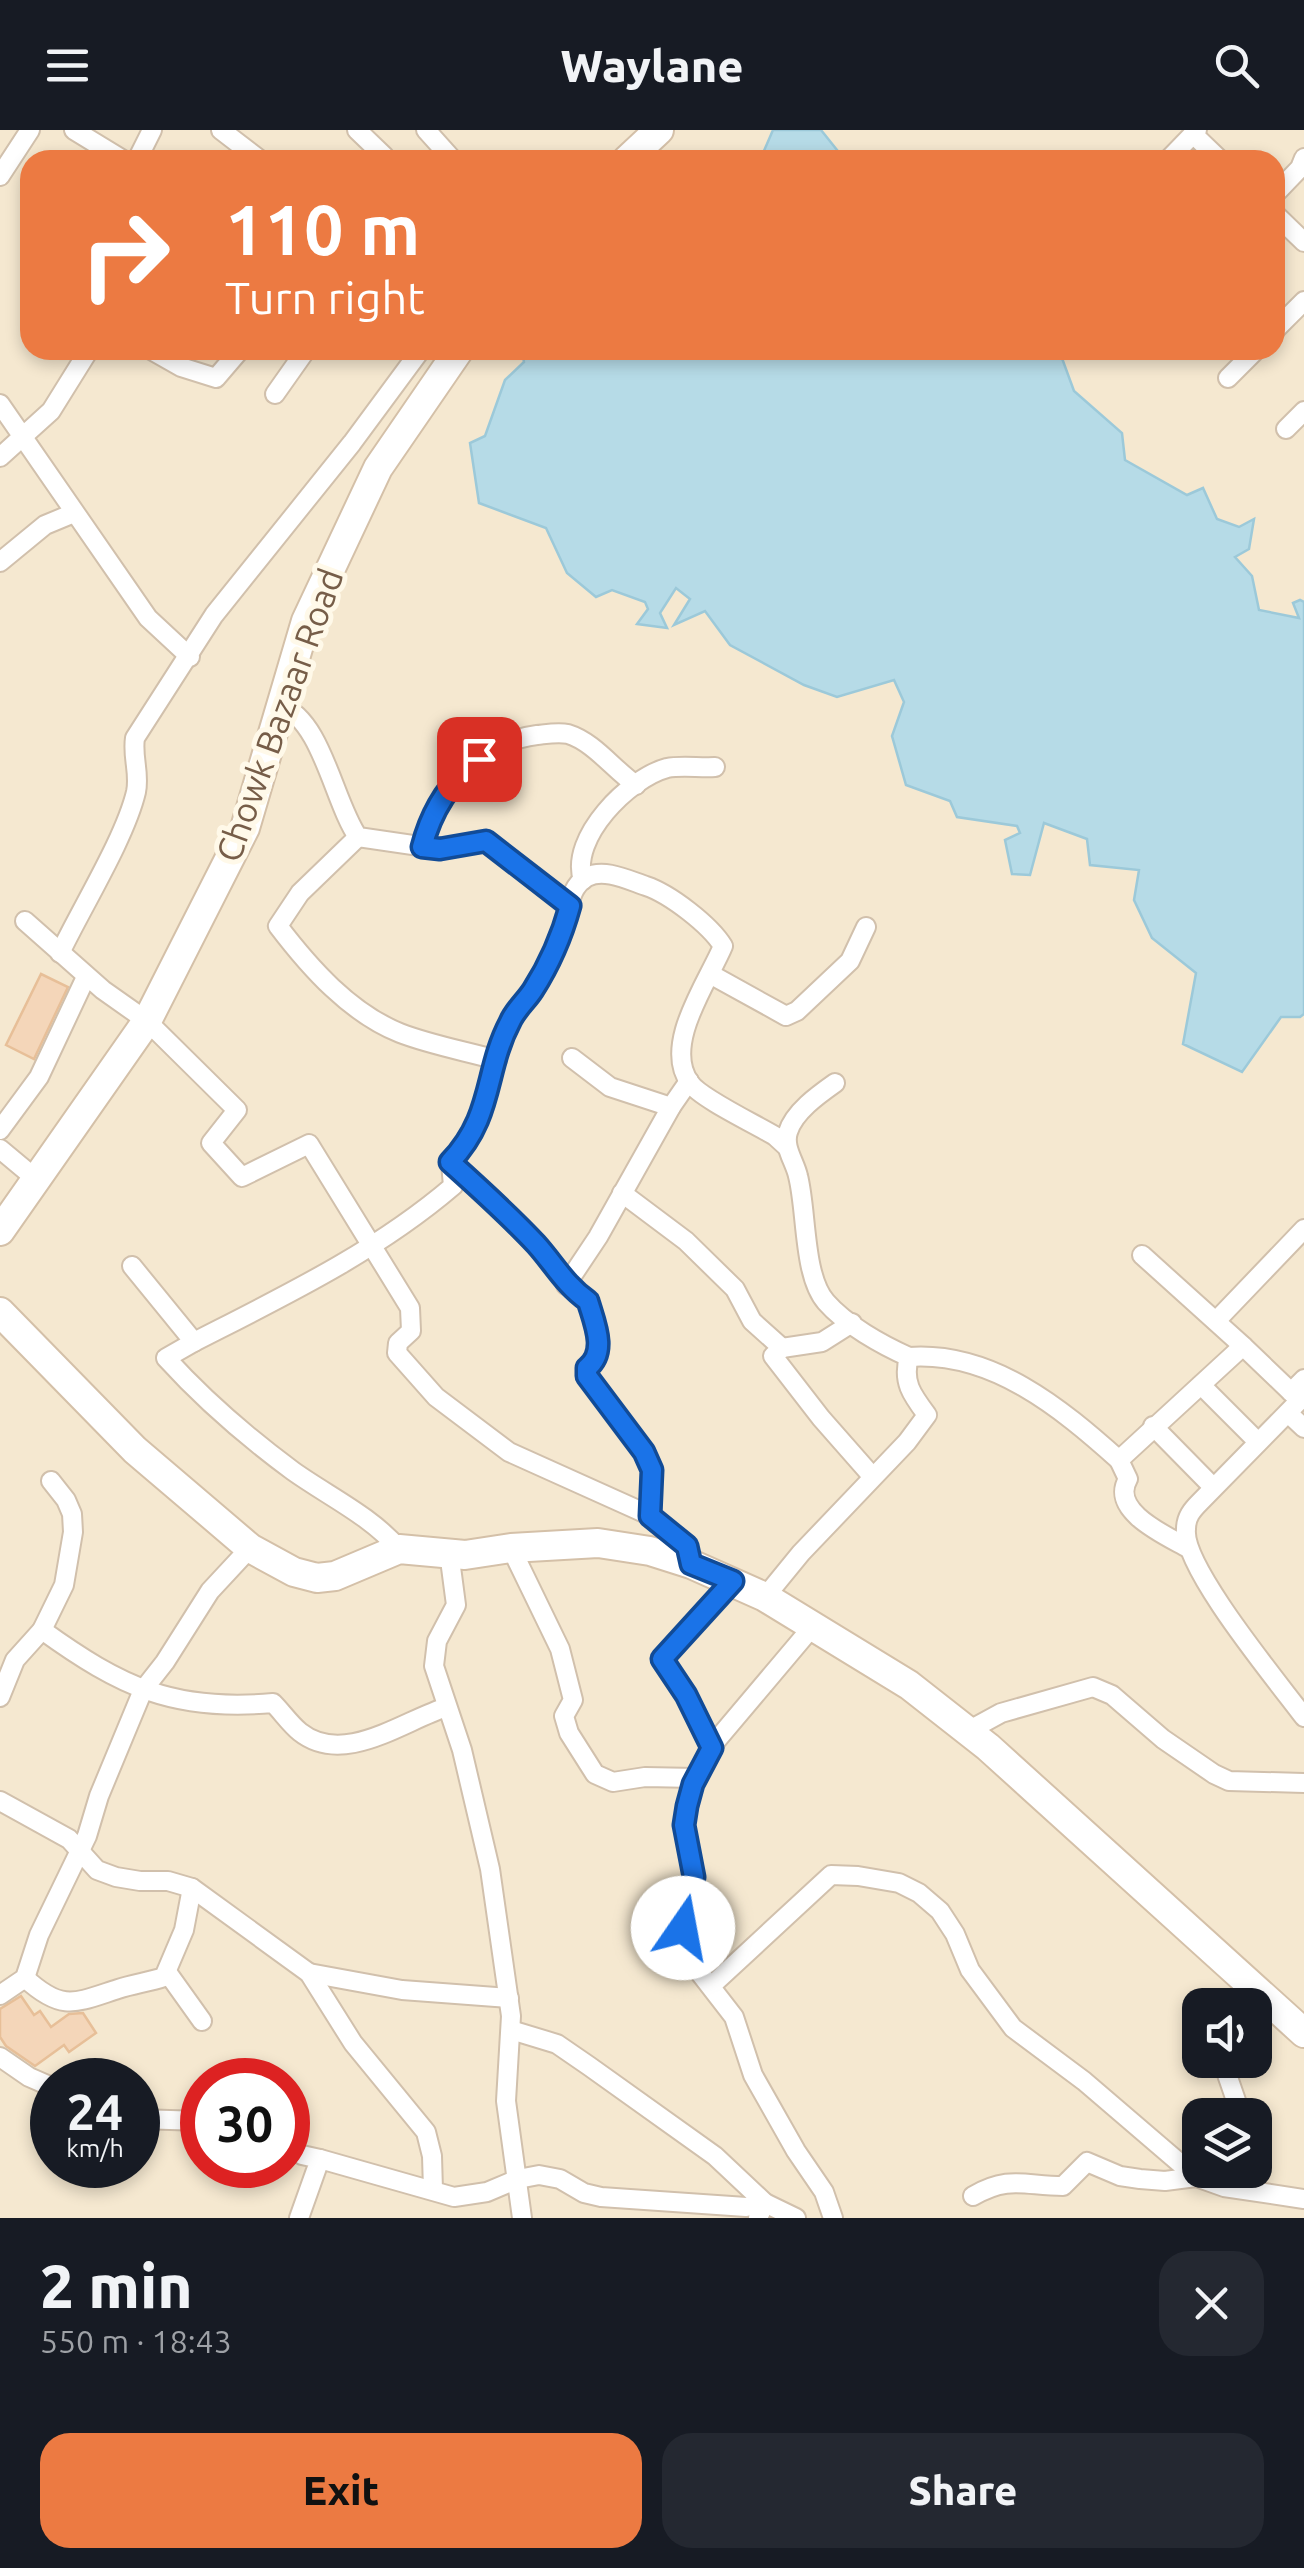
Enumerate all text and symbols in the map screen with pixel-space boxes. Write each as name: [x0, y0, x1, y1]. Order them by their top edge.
icon: menu: [40, 38, 95, 93]
icon: search: [1209, 38, 1264, 93]
text: Waylane: [561, 40, 743, 91]
icon: right: [60, 190, 190, 320]
text: 110 m: [225, 190, 420, 268]
text: Turn right: [225, 272, 425, 323]
street label: Chowk Bazaar Road: [207, 563, 351, 867]
pin: [437, 717, 522, 802]
icon: arrive: [452, 732, 507, 787]
position arrow: [631, 1876, 735, 1980]
map controls: [1182, 1988, 1272, 2188]
button: sound: [1182, 1988, 1272, 2078]
speed limit sign: 30: [180, 2058, 310, 2188]
text: 24: [67, 2083, 123, 2139]
button: layers: [1182, 2098, 1272, 2188]
text: km/h: [66, 2134, 124, 2162]
button: close: [1159, 2251, 1264, 2356]
text: 2 min: [40, 2252, 193, 2319]
text: 550 m · 18:43: [40, 2323, 232, 2359]
button: Exit: [40, 2433, 642, 2548]
button: Share: [662, 2433, 1264, 2548]

